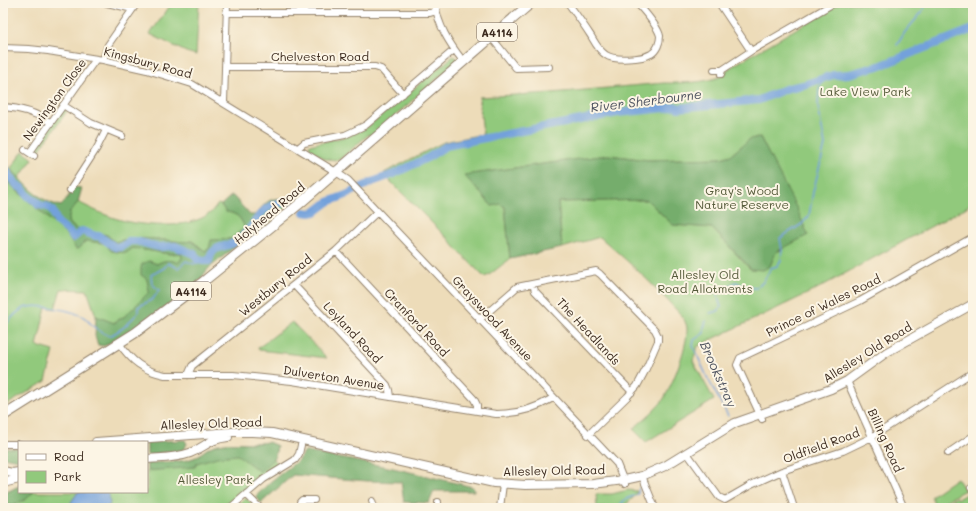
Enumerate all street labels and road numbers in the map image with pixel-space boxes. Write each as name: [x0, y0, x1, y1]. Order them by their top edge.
road number: A4114: [477, 23, 517, 41]
street label: Kingsbury Road: [102, 43, 194, 82]
street label: Chelveston Road: [271, 48, 369, 64]
street label: Newington Close: [19, 55, 89, 143]
street label: Holyhead Road: [230, 178, 308, 247]
street label: Westbury Road: [235, 250, 315, 319]
street label: Prince of Wales Road: [763, 270, 883, 340]
street label: Grayswood Avenue: [449, 272, 537, 364]
road number: A4114: [171, 282, 211, 300]
street label: Cranford Road: [381, 284, 453, 360]
street label: The Headlands: [554, 294, 624, 368]
street label: Leyland Road: [320, 298, 386, 366]
street label: Allesley Old Road: [820, 318, 915, 386]
street label: Dulverton Avenue: [282, 361, 386, 393]
street label: Billing Road: [865, 406, 907, 475]
street label: Allesley Old Road: [160, 413, 263, 433]
street label: Oldfield Road: [781, 424, 862, 466]
street label: Allesley Old Road: [503, 461, 606, 479]

